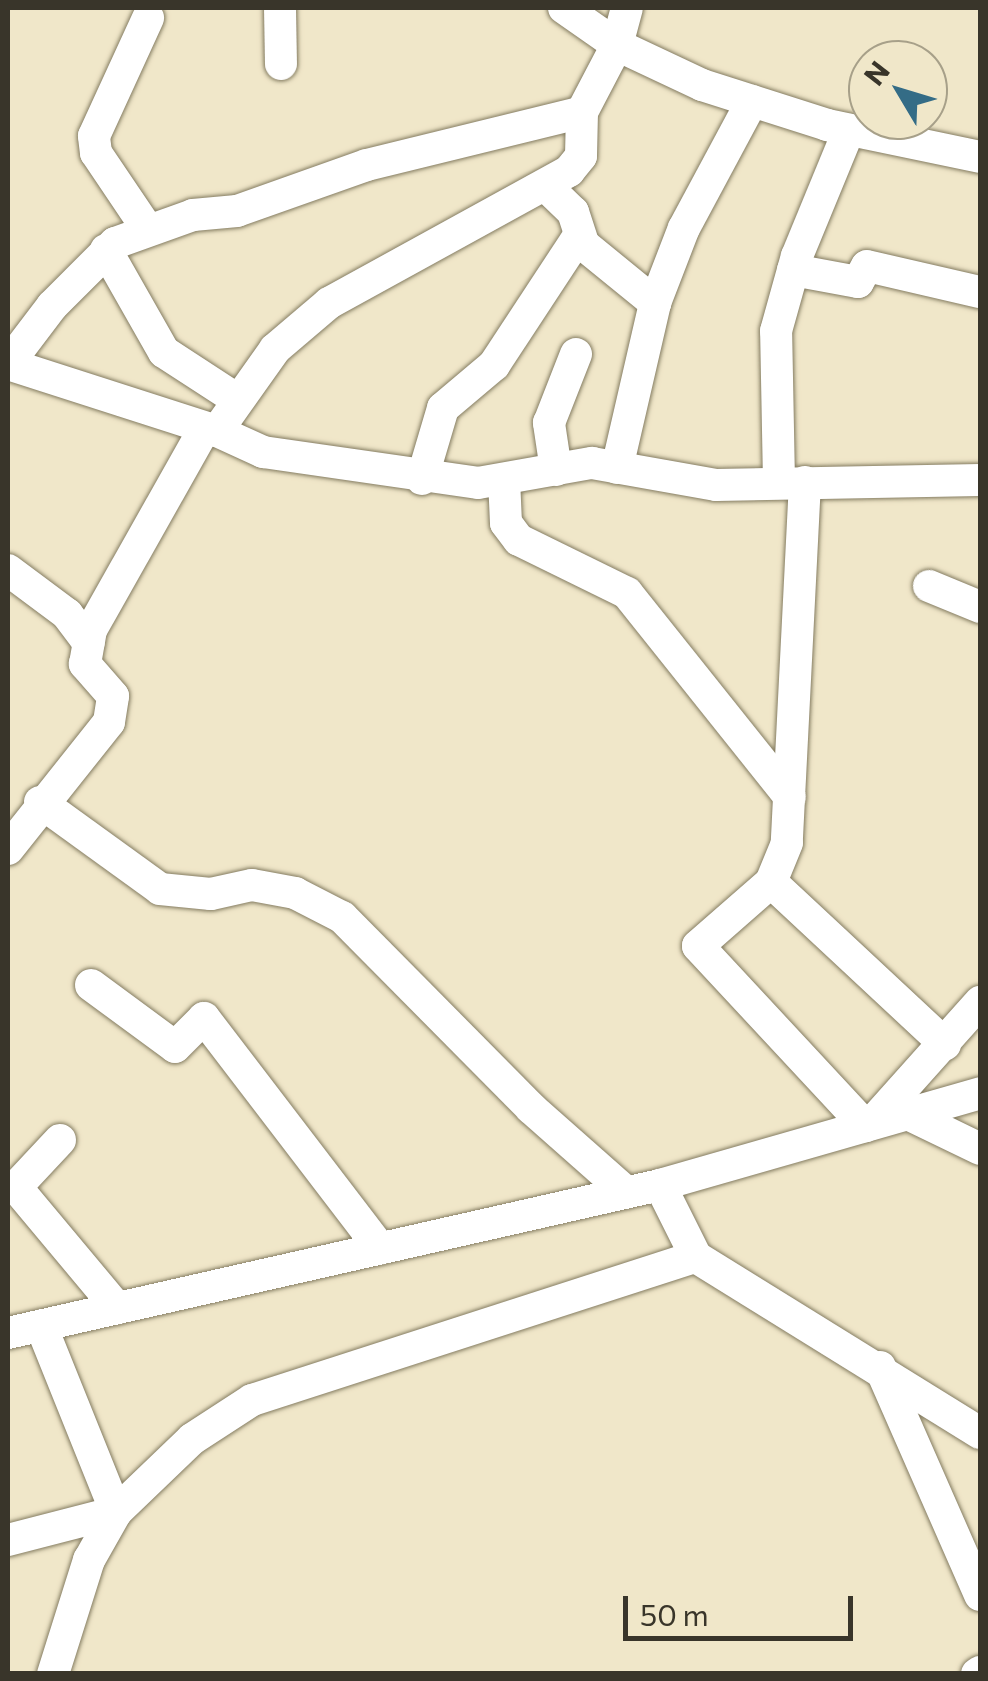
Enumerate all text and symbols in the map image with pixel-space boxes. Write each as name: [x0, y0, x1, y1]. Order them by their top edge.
north arrow: [848, 40, 948, 140]
text: N: [856, 54, 896, 92]
scale bar: [628, 1576, 858, 1638]
text: 50 m: [640, 1595, 709, 1632]

